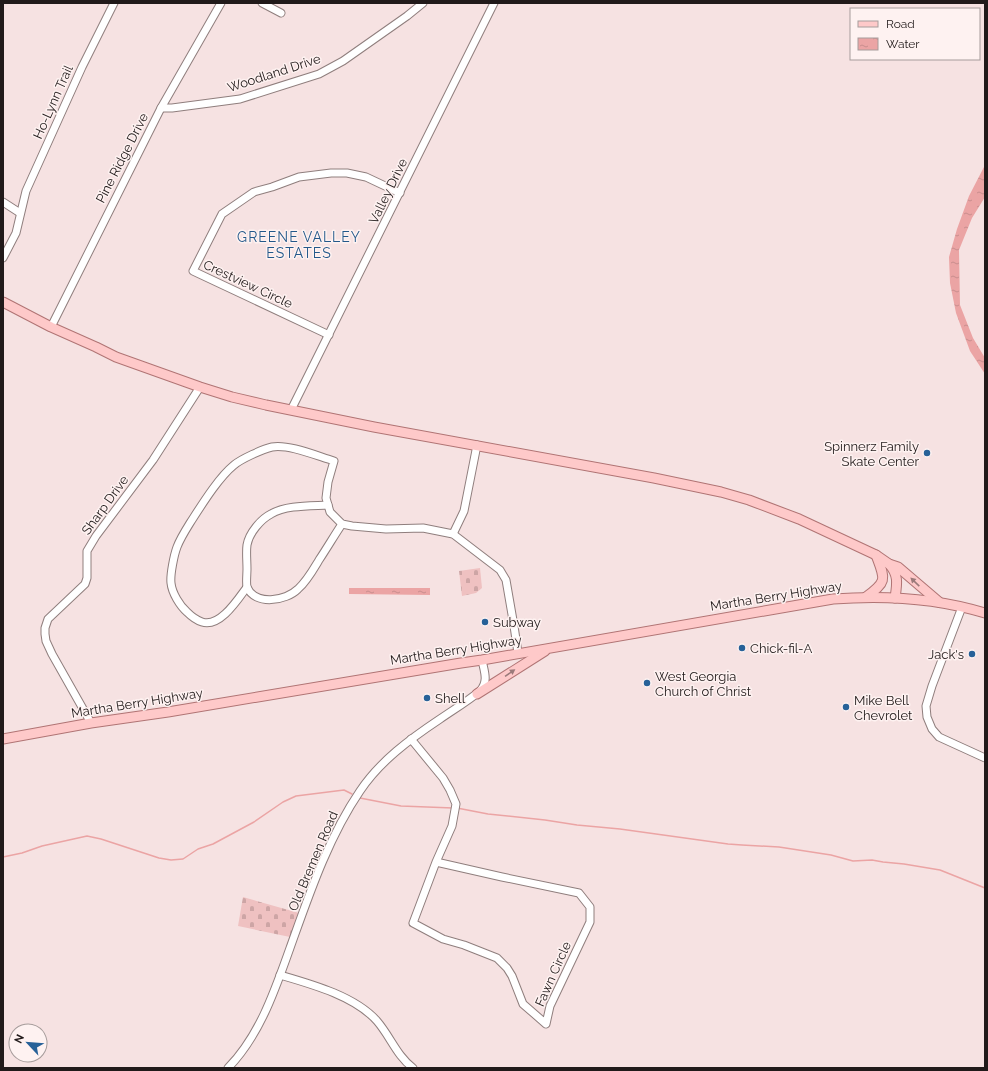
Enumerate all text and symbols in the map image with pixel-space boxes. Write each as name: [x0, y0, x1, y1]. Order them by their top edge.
legend: [850, 8, 980, 60]
text: Road: [886, 17, 915, 31]
text: Water: [886, 37, 920, 51]
street label: Woodland Drive: [226, 51, 323, 95]
street label: Ho-Lynn Trail: [30, 62, 76, 141]
street label: Pine Ridge Drive: [93, 110, 151, 205]
street label: Valley Drive: [366, 156, 410, 226]
district label: GREENE VALLEY ESTATES: [237, 229, 361, 261]
street label: Crestview Circle: [201, 257, 295, 311]
place label: Spinnerz Family Skate Center: [824, 439, 919, 469]
marker: Spinnerz Family Skate Center: [922, 448, 932, 458]
street label: Sharp Drive: [79, 472, 132, 538]
one-way arrow: [910, 577, 920, 586]
street label: Martha Berry Highway: [709, 578, 843, 614]
place label: Subway: [493, 615, 541, 630]
marker: Subway: [480, 617, 490, 627]
street label: Martha Berry Highway: [389, 632, 523, 668]
place label: Chick-fil-A: [750, 641, 813, 656]
marker: Chick-fil-A: [737, 643, 747, 653]
place label: Jack's: [928, 647, 964, 662]
marker: Jack's: [967, 649, 977, 659]
one-way arrow: [505, 669, 515, 677]
place label: West Georgia Church of Christ: [655, 669, 752, 699]
marker: West Georgia Church of Christ: [642, 678, 652, 688]
street label: Martha Berry Highway: [70, 685, 204, 721]
place label: Shell: [435, 691, 466, 706]
marker: Shell: [422, 693, 432, 703]
place label: Mike Bell Chevrolet: [854, 693, 913, 723]
marker: Mike Bell Chevrolet: [841, 702, 851, 712]
street label: Old Bremen Road: [285, 809, 341, 913]
street label: Fawn Circle: [532, 939, 574, 1009]
north arrow: [8, 1023, 48, 1063]
text: N: [12, 1032, 27, 1045]

